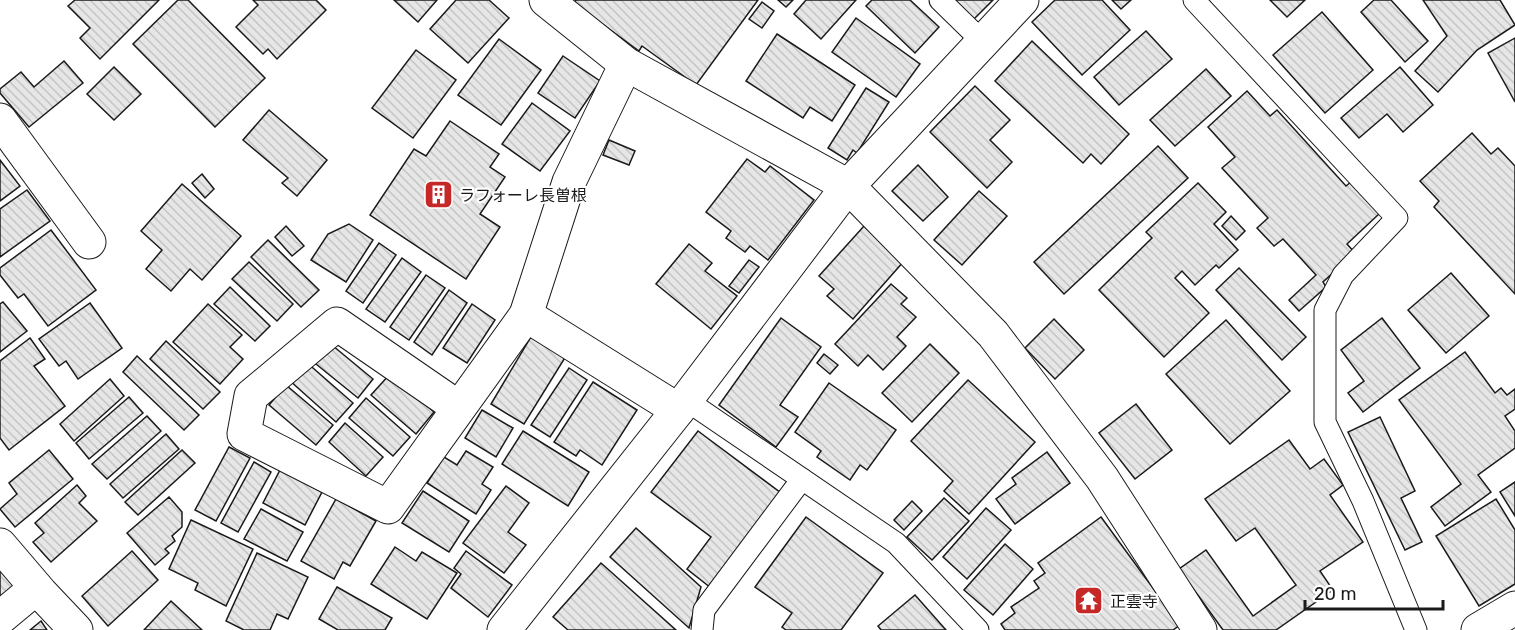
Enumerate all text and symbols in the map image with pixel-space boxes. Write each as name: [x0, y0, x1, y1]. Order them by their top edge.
building icon: ラフォーレ長曽根: [422, 179, 454, 211]
place label: ラフォーレ長曽根: [459, 186, 587, 205]
scale bar: [1305, 573, 1443, 611]
text: 20 m: [1314, 583, 1356, 605]
temple icon: 正雲寺: [1073, 585, 1105, 617]
place label: 正雲寺: [1110, 592, 1158, 611]

